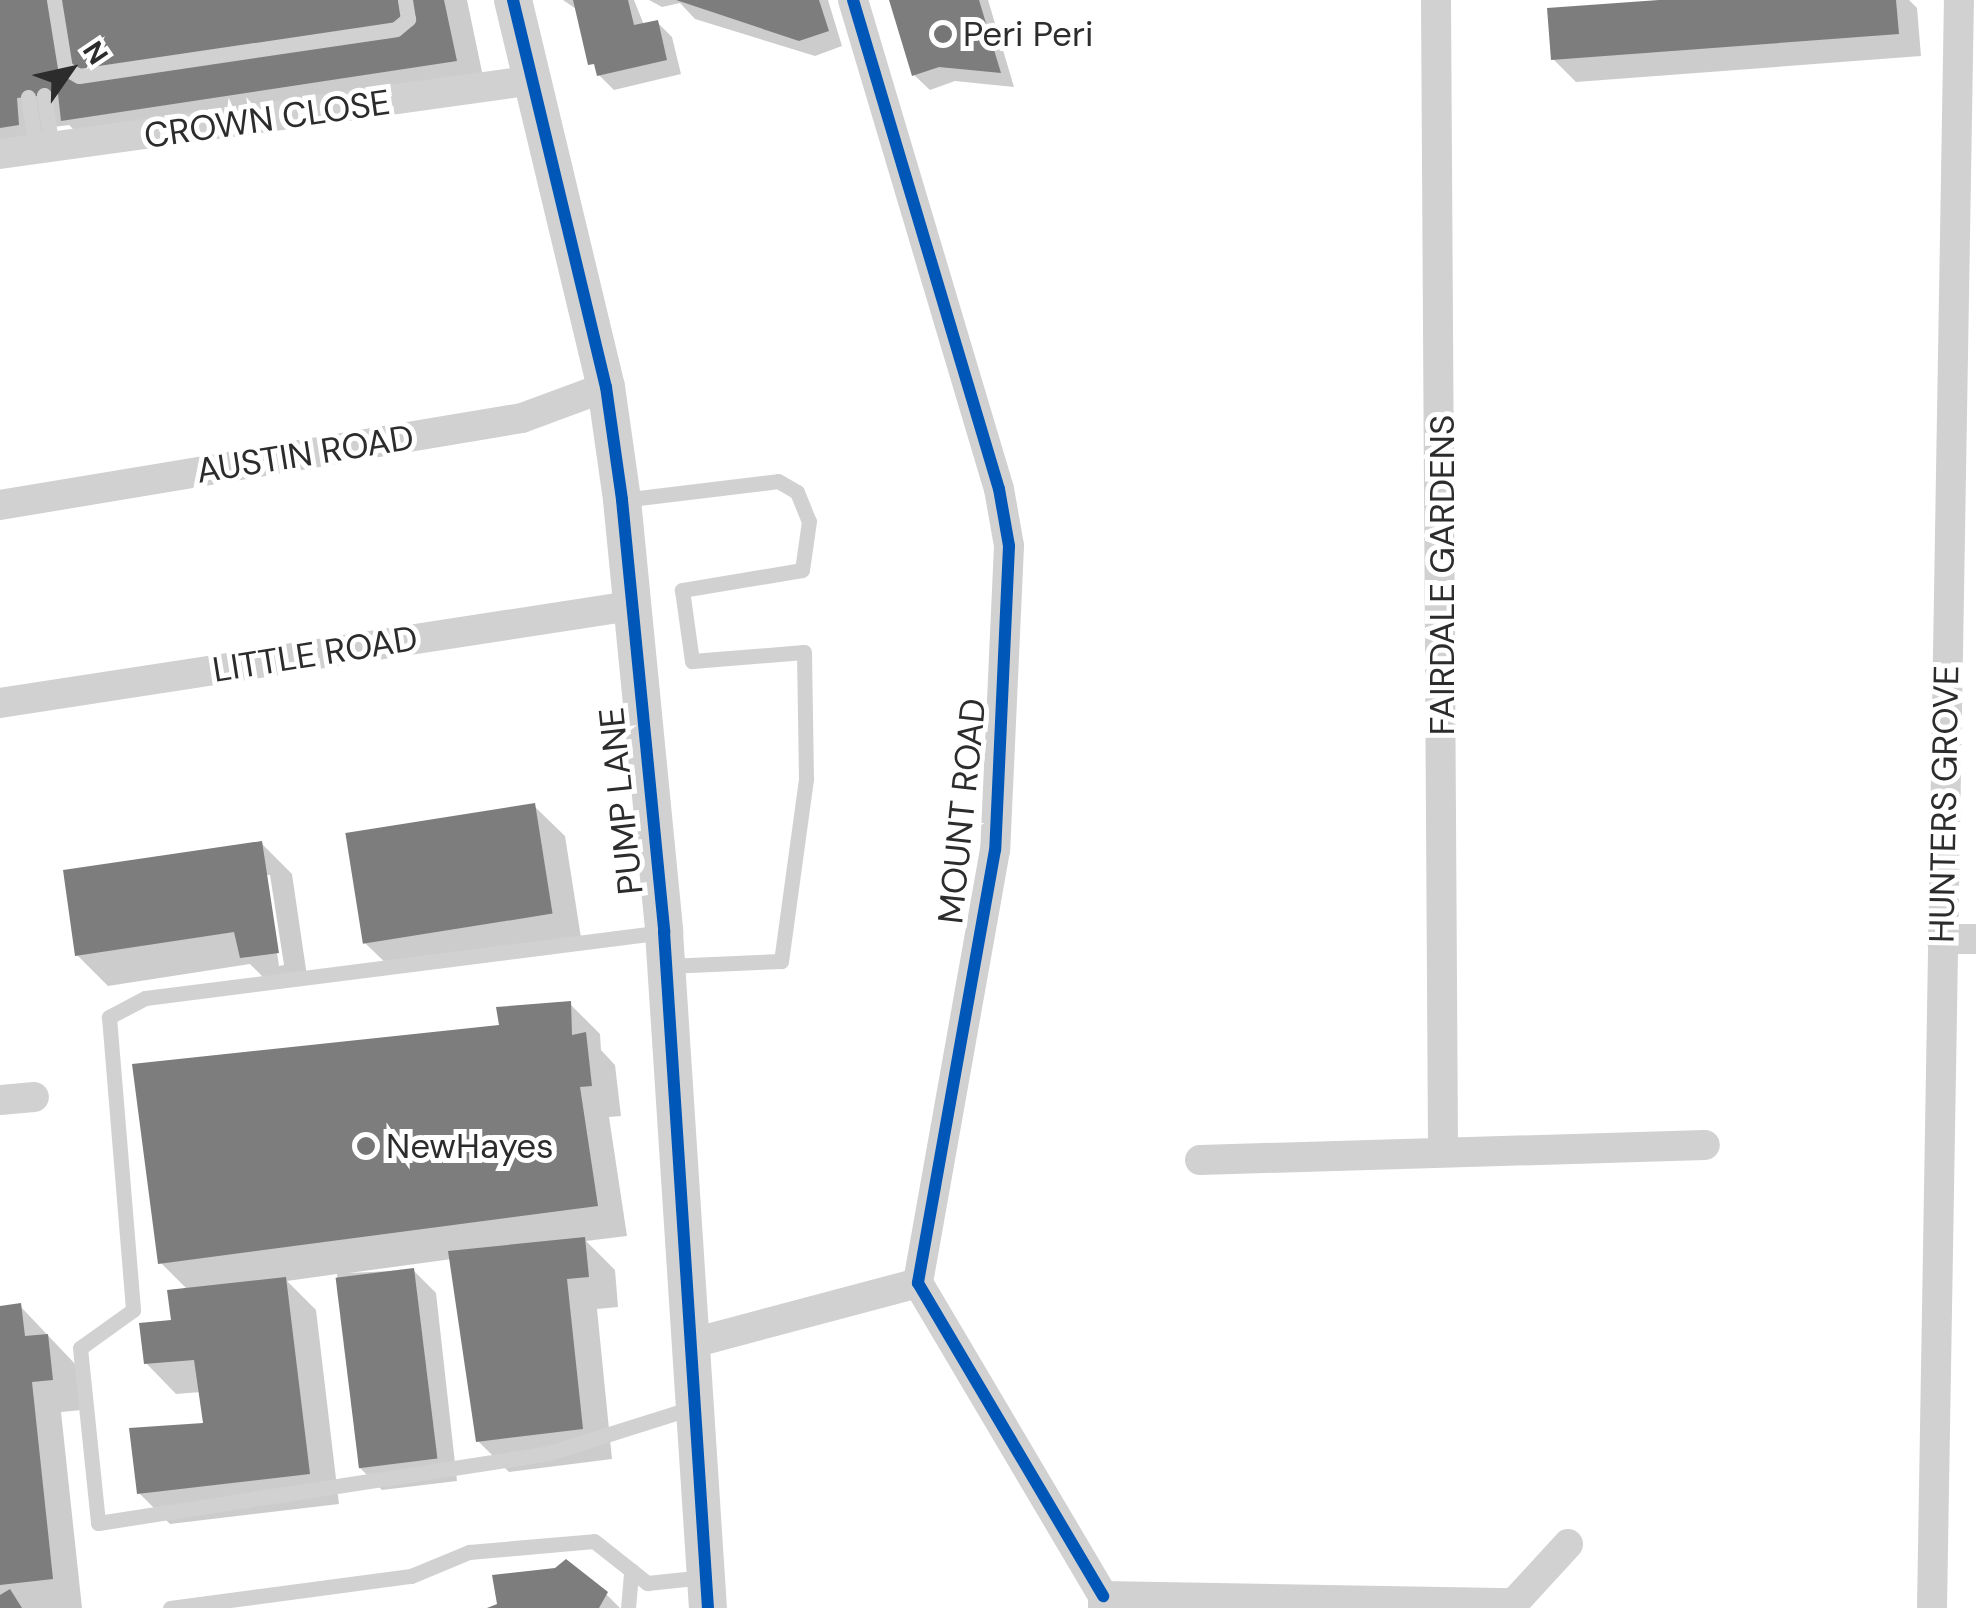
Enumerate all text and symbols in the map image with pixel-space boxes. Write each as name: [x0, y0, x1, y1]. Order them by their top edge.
place label: Peri Peri: [963, 13, 1093, 55]
north arrow: [20, 20, 120, 120]
marker: Peri Peri: [932, 23, 954, 45]
text: N: [74, 34, 116, 72]
street label: CROWN CLOSE: [141, 81, 393, 157]
street label: FAIRDALE GARDENS: [1421, 415, 1463, 735]
street label: AUSTIN ROAD: [193, 416, 417, 492]
street label: LITTLE ROAD: [210, 617, 420, 691]
street label: HUNTERS GROVE: [1921, 665, 1967, 943]
street label: MOUNT ROAD: [929, 696, 995, 926]
street label: PUMP LANE: [590, 705, 652, 897]
place label: NewHayes: [386, 1125, 554, 1167]
marker: NewHayes: [355, 1135, 377, 1157]

